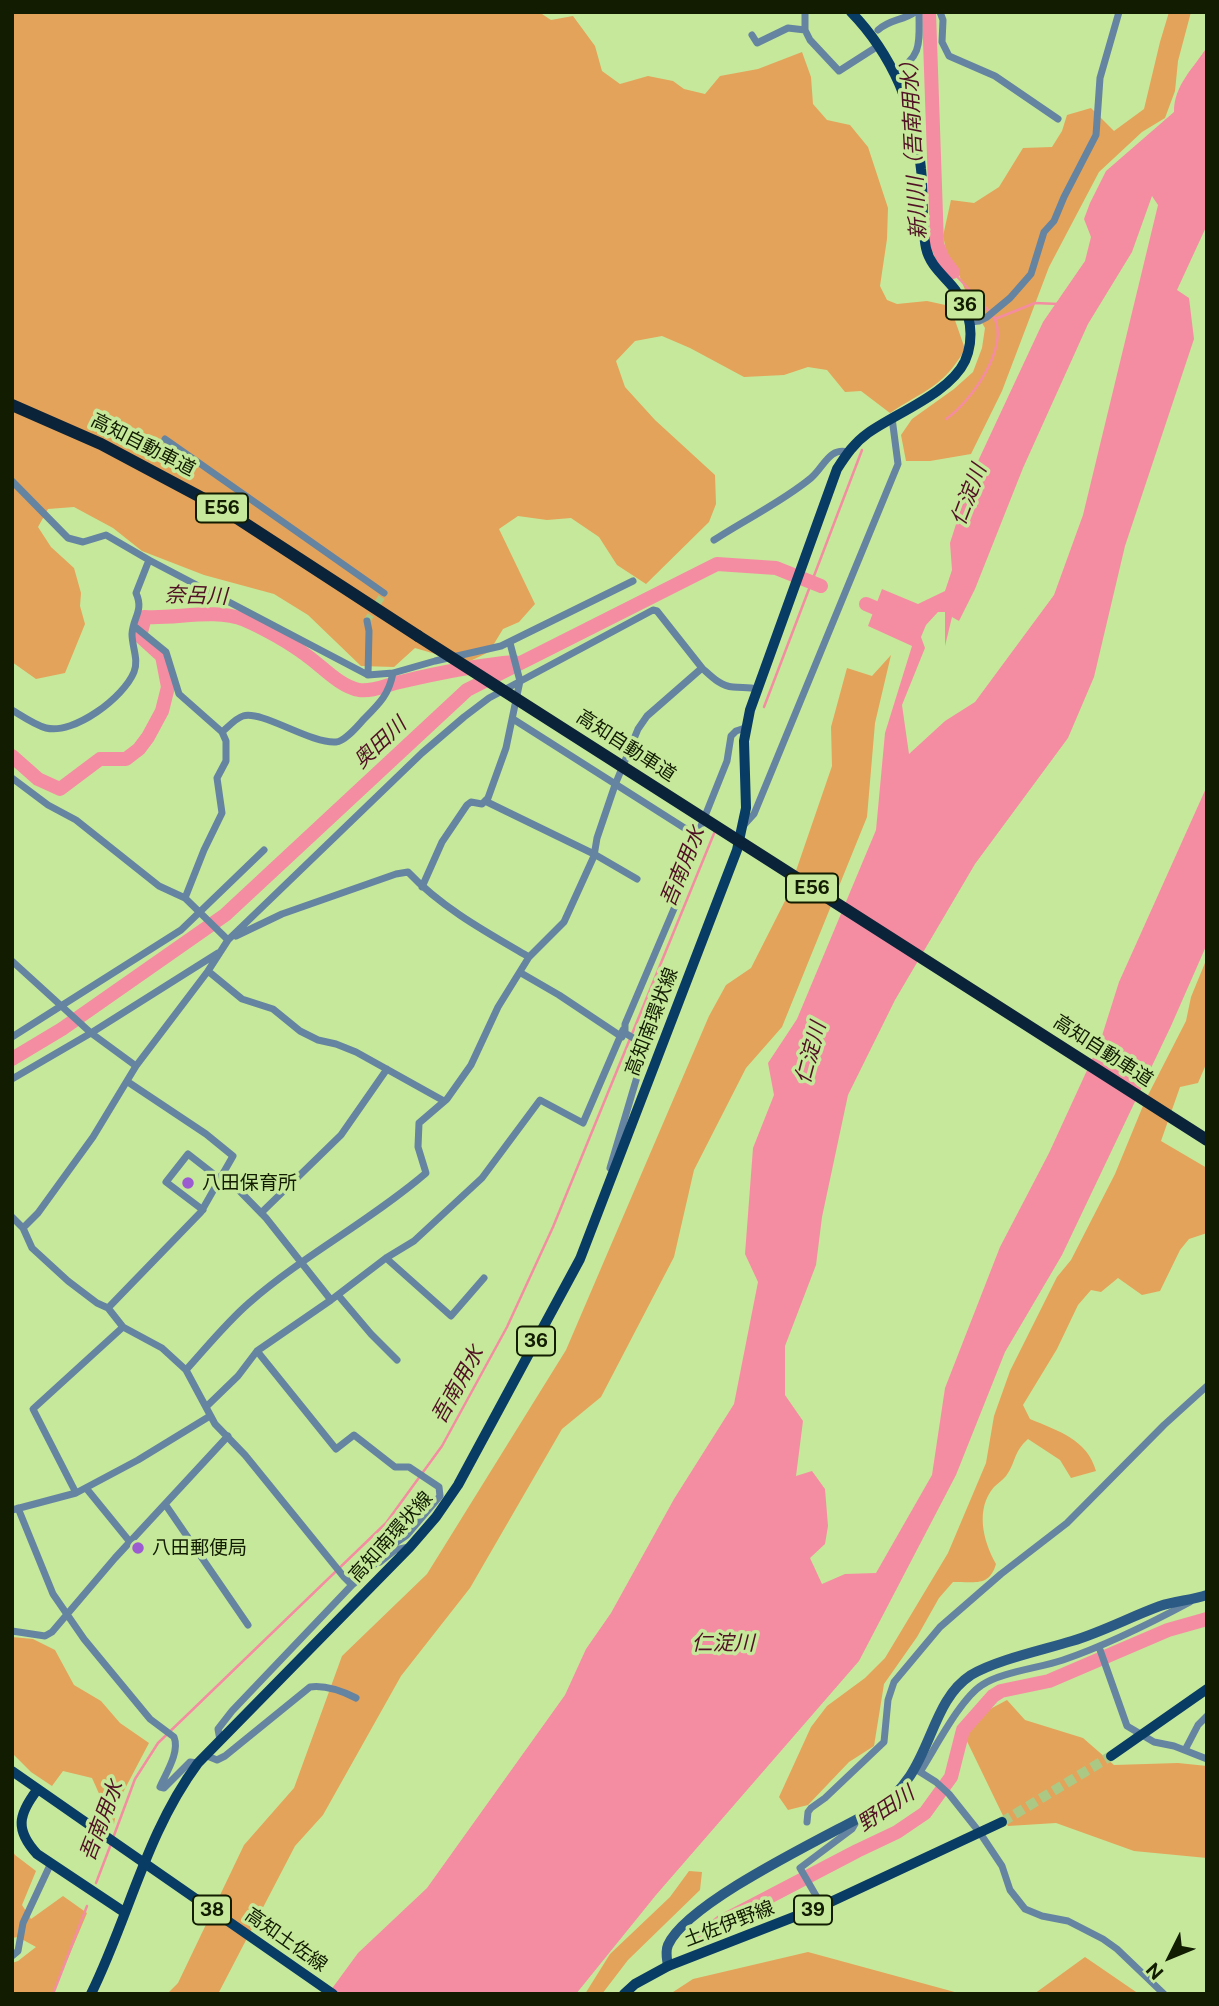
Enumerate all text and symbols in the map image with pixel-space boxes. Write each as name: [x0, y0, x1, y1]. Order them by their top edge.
water label: 新川川（吾南用水）: [896, 50, 932, 240]
road number: 36: [946, 290, 984, 320]
street label: 高知自動車道: [87, 409, 199, 481]
water label: 仁淀川: [946, 461, 992, 529]
road number: E56: [196, 494, 248, 522]
water label: 奈呂川: [164, 582, 228, 610]
street label: 高知自動車道: [572, 705, 680, 787]
water label: 奥田川: [348, 712, 412, 774]
water label: 吾南用水: [656, 823, 710, 911]
road number: E56: [786, 874, 838, 903]
street label: 高知南環状線: [621, 965, 683, 1079]
street label: 高知自動車道: [1049, 1010, 1157, 1092]
water label: 仁淀川: [791, 1019, 831, 1087]
place label: 八田保育所: [202, 1172, 297, 1194]
marker: 八田保育所: [180, 1175, 196, 1191]
road number: 36: [517, 1326, 555, 1356]
water label: 吾南用水: [427, 1342, 489, 1428]
street label: 高知南環状線: [344, 1487, 438, 1587]
place label: 八田郵便局: [152, 1537, 247, 1559]
marker: 八田郵便局: [130, 1540, 146, 1556]
water label: 仁淀川: [692, 1631, 754, 1657]
water label: 吾南用水: [75, 1777, 129, 1865]
water label: 野田川: [853, 1781, 919, 1837]
road number: 38: [193, 1896, 231, 1924]
street label: 土佐伊野線: [681, 1896, 777, 1952]
road number: 39: [794, 1896, 832, 1924]
street label: 高知土佐線: [241, 1903, 331, 1977]
north arrow: [1135, 1922, 1205, 1992]
text: N: [1142, 1958, 1168, 1984]

